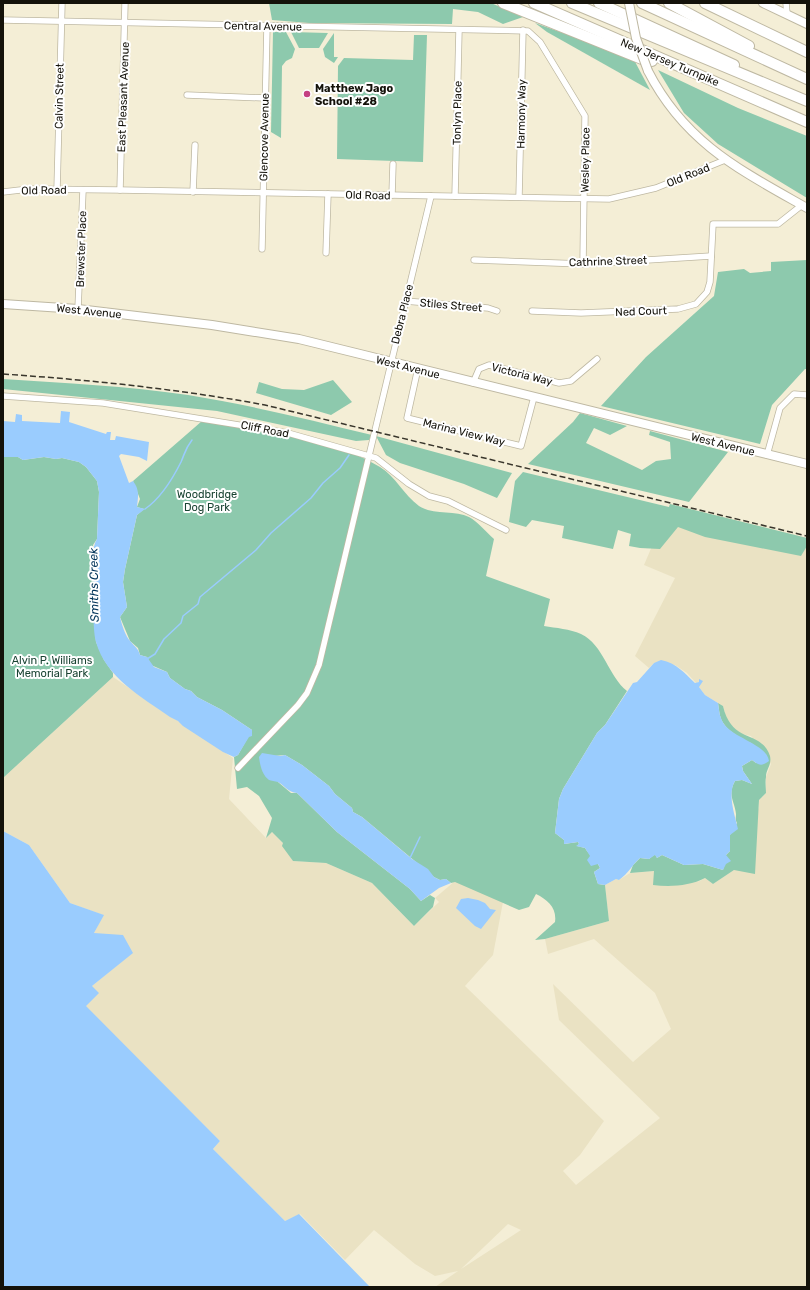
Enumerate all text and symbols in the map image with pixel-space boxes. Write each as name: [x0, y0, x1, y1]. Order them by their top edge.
street label: Central Avenue: [224, 19, 302, 34]
street label: New Jersey Turnpike: [619, 36, 721, 89]
street label: East Pleasant Avenue: [115, 41, 132, 153]
street label: Calvin Street: [52, 62, 67, 129]
street label: Harmony Way: [514, 79, 529, 149]
street label: Tonlyn Place: [450, 81, 465, 145]
place label: Matthew Jago School #28: [315, 82, 393, 108]
marker: Matthew Jago School #28: [302, 89, 312, 99]
street label: Glencove Avenue: [257, 93, 272, 181]
street label: Wesley Place: [578, 127, 593, 193]
street label: Old Road: [665, 161, 712, 190]
street label: Old Road: [21, 184, 67, 197]
street label: Old Road: [345, 189, 391, 202]
street label: Brewster Place: [74, 210, 89, 288]
street label: Cathrine Street: [569, 254, 648, 269]
street label: Debra Place: [389, 283, 416, 345]
street label: Stiles Street: [419, 296, 483, 315]
street label: West Avenue: [56, 302, 122, 321]
street label: Ned Court: [615, 304, 668, 319]
street label: West Avenue: [374, 353, 441, 382]
street label: Victoria Way: [490, 361, 554, 388]
street label: Marina View Way: [421, 416, 506, 449]
street label: Cliff Road: [240, 418, 290, 441]
street label: West Avenue: [689, 430, 756, 459]
park label: Woodbridge Dog Park: [177, 488, 237, 514]
water label: Smiths Creek: [86, 547, 102, 622]
park label: Alvin P. Williams Memorial Park: [12, 654, 93, 680]

